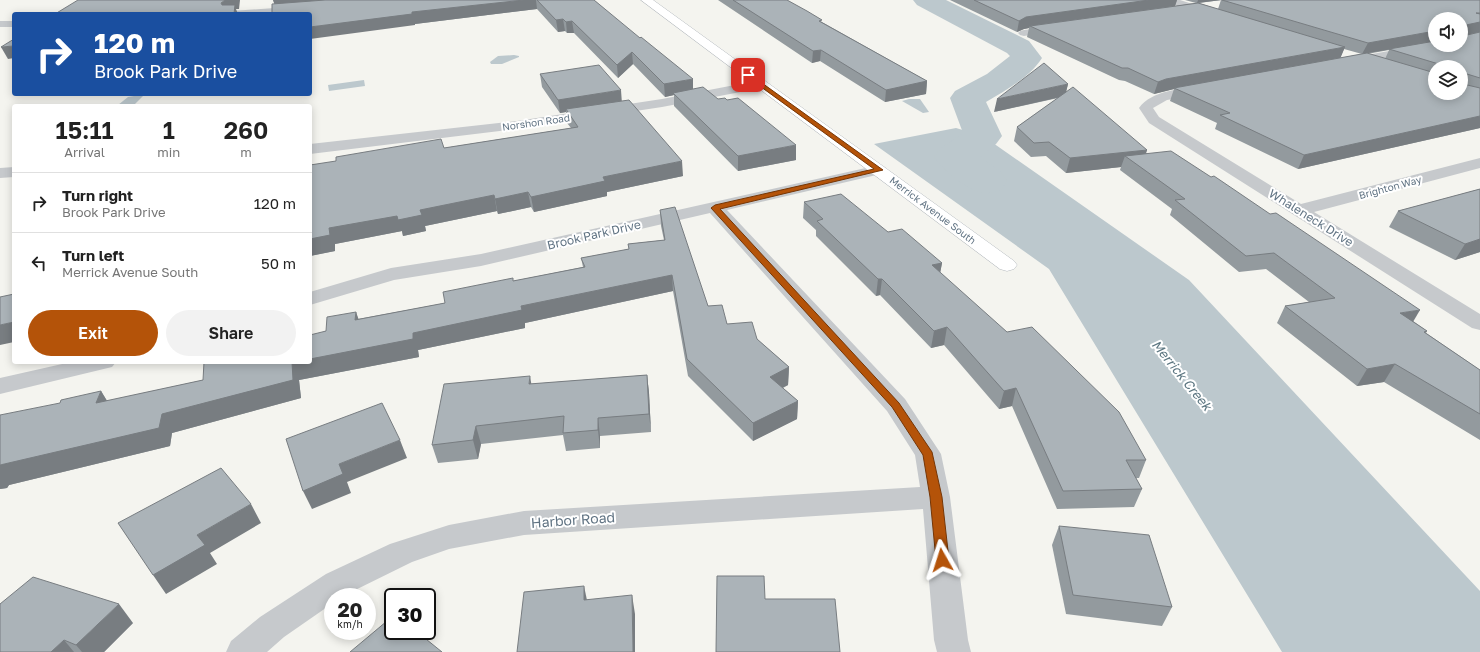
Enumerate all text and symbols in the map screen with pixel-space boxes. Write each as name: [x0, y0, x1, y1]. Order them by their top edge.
map controls: [1428, 12, 1468, 100]
button: sound: [1428, 12, 1468, 52]
text: 120 m: [94, 26, 175, 59]
icon: right: [28, 28, 80, 80]
pin: [731, 58, 765, 92]
text: Brook Park Drive: [94, 60, 237, 82]
button: layers: [1428, 60, 1468, 100]
icon: arrive: [737, 64, 759, 86]
street label: Norshon Road: [501, 111, 571, 133]
text: 15:11: [56, 115, 114, 144]
text: 1: [163, 115, 175, 144]
text: 260: [224, 115, 268, 144]
text: Arrival: [64, 144, 105, 160]
text: min: [157, 144, 180, 160]
text: m: [240, 144, 252, 160]
street label: Brighton Way: [1357, 173, 1423, 201]
street label: Merrick Avenue South: [888, 174, 978, 246]
text: Turn right: [62, 186, 133, 204]
street label: Whaleneck Drive: [1266, 186, 1356, 250]
icon: right: [28, 192, 50, 214]
text: 120 m: [254, 194, 296, 212]
text: Brook Park Drive: [62, 204, 165, 220]
street label: Brook Park Drive: [546, 216, 642, 253]
text: Turn left: [62, 246, 124, 264]
icon: left: [28, 252, 50, 274]
text: 50 m: [261, 254, 296, 272]
text: Merrick Avenue South: [62, 264, 198, 280]
button: Exit: [28, 310, 158, 356]
button: Share: [166, 310, 296, 356]
water label: Merrick Creek: [1149, 336, 1216, 415]
street label: Harbor Road: [530, 508, 616, 531]
position arrow: [921, 539, 963, 581]
speed limit sign: 30: [384, 588, 436, 640]
text: 20: [337, 597, 363, 621]
text: km/h: [337, 618, 363, 630]

